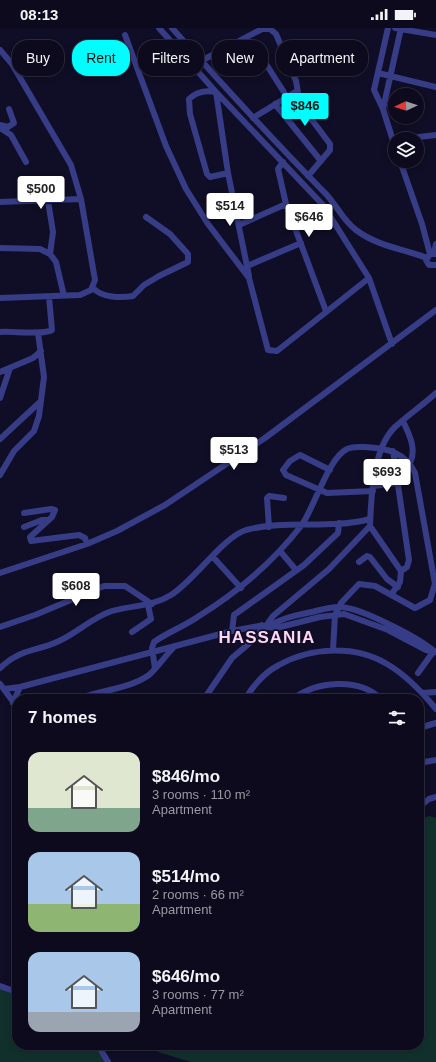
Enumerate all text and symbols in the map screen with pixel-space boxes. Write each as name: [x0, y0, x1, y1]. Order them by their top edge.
text: 08:13: [20, 6, 58, 23]
chip: Buy: [12, 40, 64, 76]
chip: Rent: [72, 40, 130, 76]
chip: Filters: [138, 40, 204, 76]
chip: New: [212, 40, 268, 76]
chip: Apartment: [276, 40, 368, 76]
north arrow: [388, 88, 424, 124]
map controls: [388, 88, 424, 168]
pin: $846: [281, 93, 329, 127]
text: $846: [291, 98, 319, 113]
button: layers: [388, 132, 424, 168]
pin: $500: [17, 176, 65, 210]
text: $500: [27, 181, 55, 196]
pin: $514: [206, 193, 254, 227]
text: $514: [216, 198, 244, 213]
pin: $646: [285, 204, 333, 238]
text: $646: [295, 209, 323, 224]
pin: $513: [210, 437, 258, 471]
text: $513: [220, 442, 248, 457]
pin: $693: [363, 459, 411, 493]
text: $693: [373, 464, 401, 479]
pin: $608: [52, 573, 100, 607]
text: $608: [62, 578, 90, 593]
district label: HASSANIA: [219, 628, 315, 647]
icon: filters: [386, 707, 408, 729]
text: 7 homes: [28, 708, 97, 727]
text: $846/mo: [152, 767, 220, 786]
icon: home: [60, 768, 108, 816]
text: 3 rooms · 110 m²: [152, 787, 250, 802]
text: Apartment: [152, 802, 212, 817]
text: $514/mo: [152, 867, 220, 886]
icon: home: [60, 868, 108, 916]
text: 2 rooms · 66 m²: [152, 887, 244, 902]
text: Apartment: [152, 902, 212, 917]
text: $646/mo: [152, 967, 220, 986]
icon: home: [60, 968, 108, 1016]
text: 3 rooms · 77 m²: [152, 987, 244, 1002]
text: Apartment: [152, 1002, 212, 1017]

